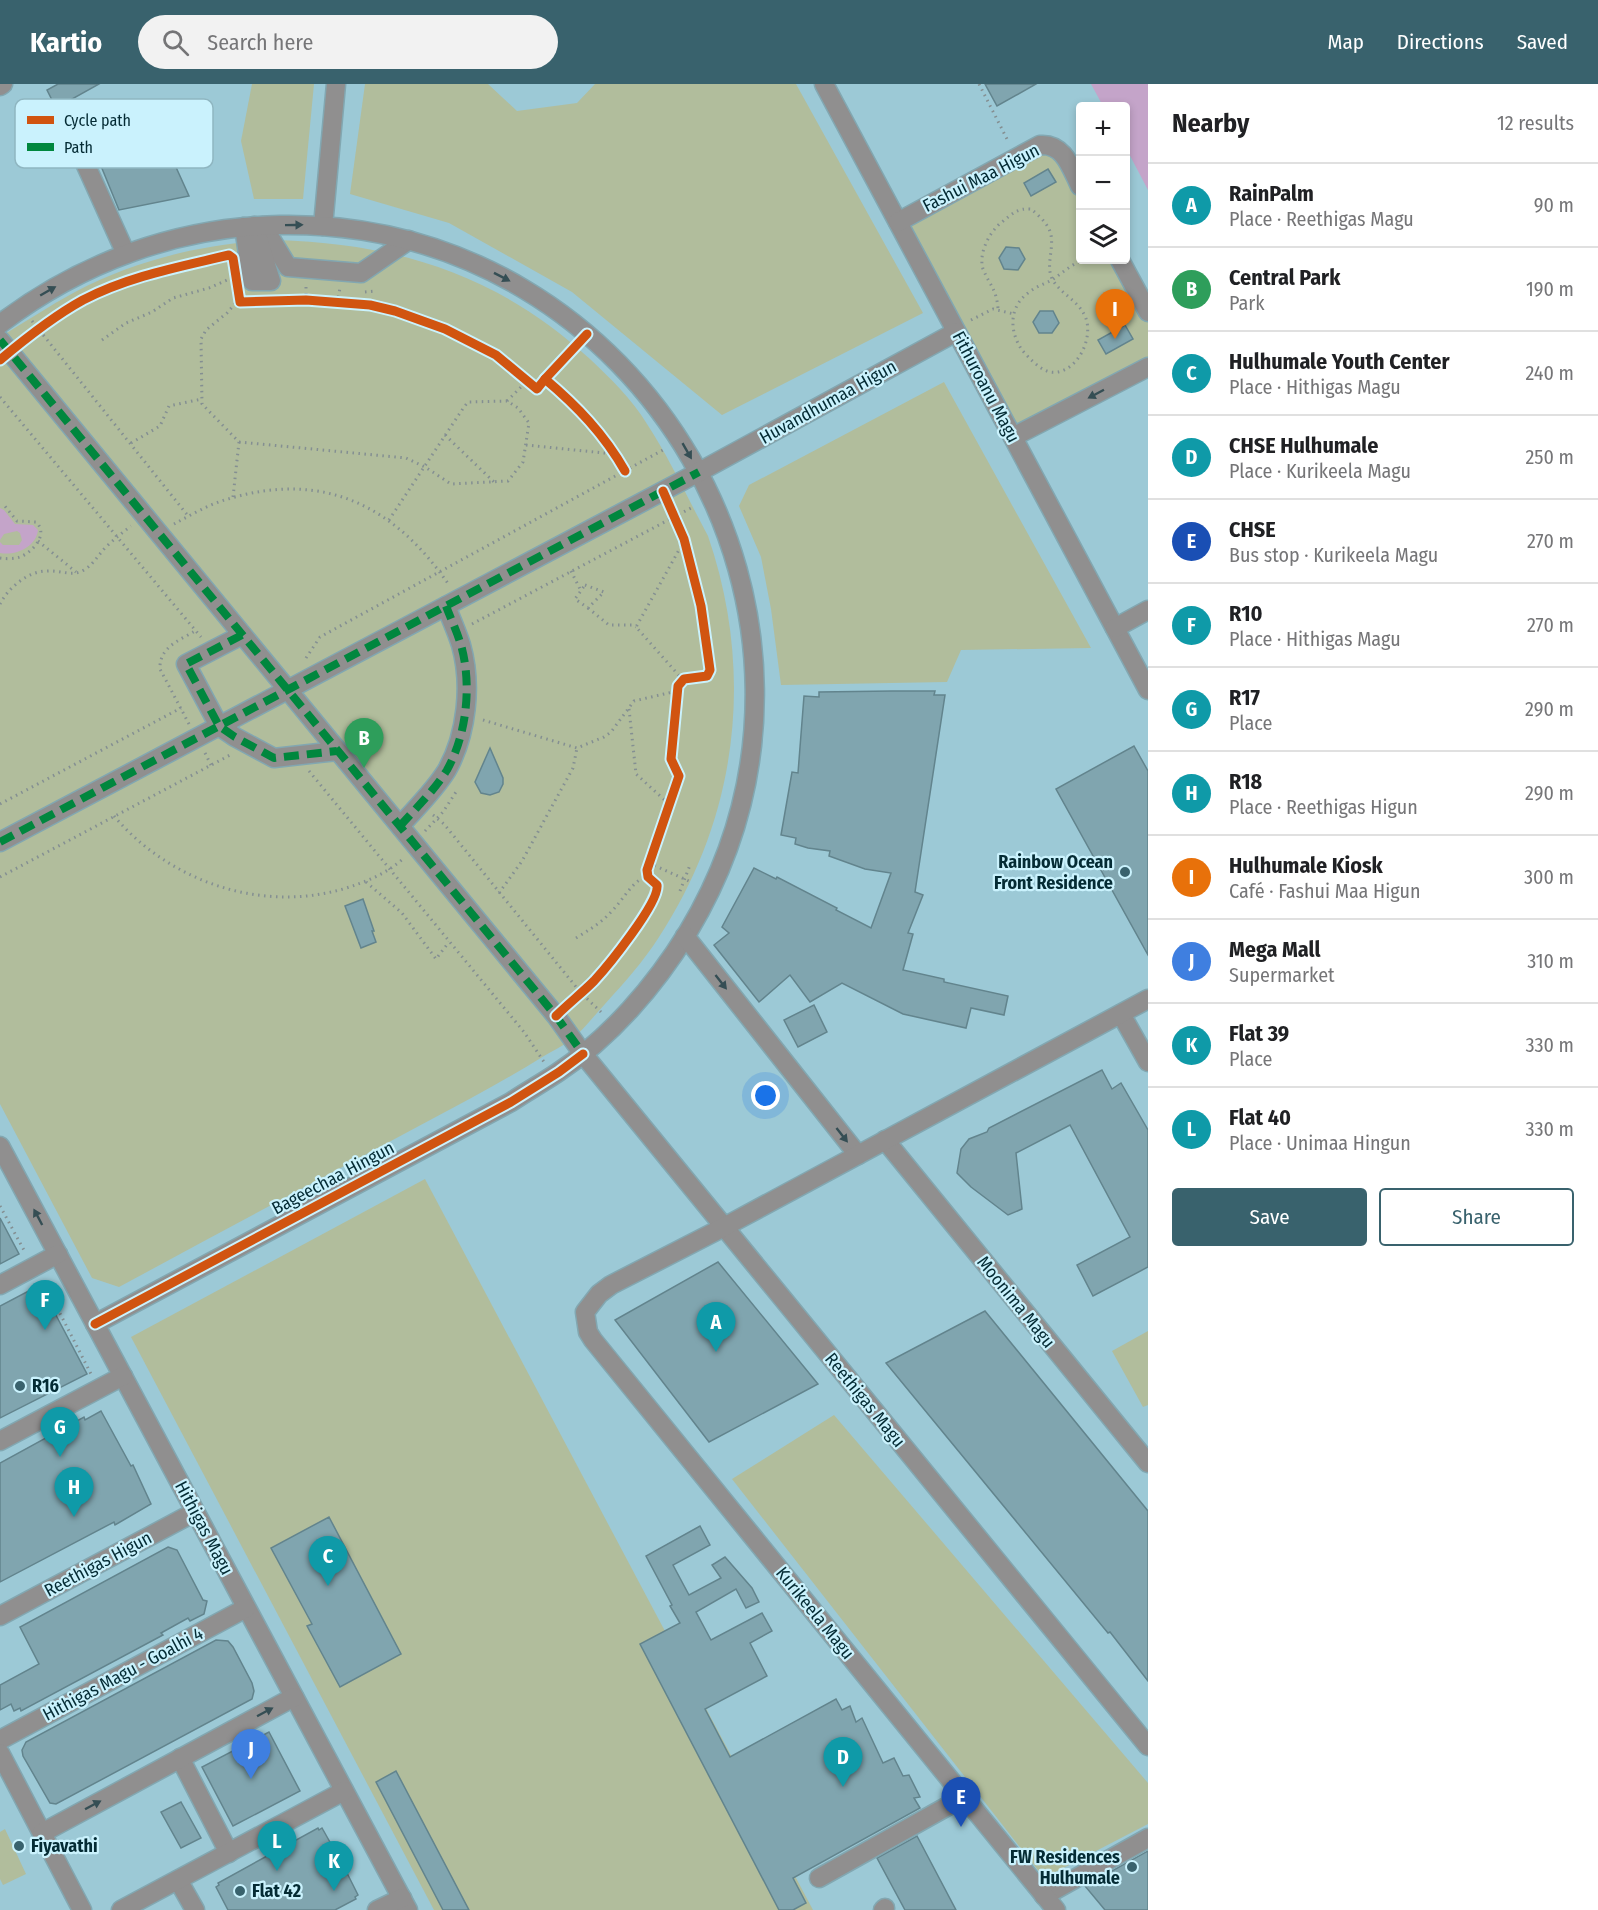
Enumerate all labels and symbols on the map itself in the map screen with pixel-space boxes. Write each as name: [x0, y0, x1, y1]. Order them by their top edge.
legend: [15, 99, 213, 168]
text: Cycle path: [64, 111, 131, 130]
text: Path: [64, 138, 93, 157]
street label: Fashui Maa Higun: [919, 139, 1043, 217]
one-way arrow: [285, 220, 304, 230]
one-way arrow: [493, 272, 510, 281]
one-way arrow: [40, 286, 56, 297]
pin: I: [1096, 290, 1134, 339]
street label: Fithuroanu Magu: [947, 328, 1025, 446]
street label: Huvandhumaa Higun: [756, 355, 900, 449]
one-way arrow: [1087, 389, 1104, 399]
one-way arrow: [682, 443, 692, 460]
pin: B: [344, 718, 384, 768]
place label: Rainbow Ocean Front Residence: [994, 851, 1113, 894]
marker: Rainbow Ocean Front Residence: [1118, 865, 1132, 879]
one-way arrow: [715, 974, 728, 990]
your location: [751, 1081, 780, 1110]
one-way arrow: [836, 1127, 849, 1143]
street label: Bageechaa Hingun: [268, 1136, 398, 1220]
one-way arrow: [33, 1209, 43, 1226]
street label: Moonima Magu: [972, 1252, 1060, 1352]
pin: F: [26, 1280, 64, 1330]
pin: A: [696, 1302, 736, 1352]
street label: Reethigas Magu: [820, 1348, 910, 1452]
place label: R16: [32, 1375, 59, 1397]
marker: R16: [13, 1379, 27, 1393]
pin: G: [40, 1408, 80, 1457]
pin: H: [54, 1468, 94, 1517]
street label: Hithigas Magu: [170, 1477, 238, 1579]
street label: Reethigas Higun: [40, 1526, 156, 1602]
pin: C: [308, 1536, 348, 1586]
street label: Kurikeela Magu: [771, 1562, 859, 1664]
street label: Hithigas Magu - Goalhi 4: [39, 1622, 207, 1726]
one-way arrow: [257, 1707, 274, 1717]
pin: J: [232, 1730, 270, 1779]
pin: D: [824, 1738, 862, 1787]
pin: E: [942, 1778, 980, 1827]
one-way arrow: [85, 1800, 102, 1810]
pin: L: [258, 1822, 296, 1871]
place label: Fiyavathi: [31, 1835, 98, 1857]
marker: Fiyavathi: [12, 1839, 26, 1853]
pin: K: [314, 1842, 354, 1891]
place label: FW Residences Hulhumale: [1010, 1846, 1120, 1889]
marker: FW Residences Hulhumale: [1125, 1860, 1139, 1874]
place label: Flat 42: [252, 1880, 301, 1902]
marker: Flat 42: [233, 1884, 247, 1898]

